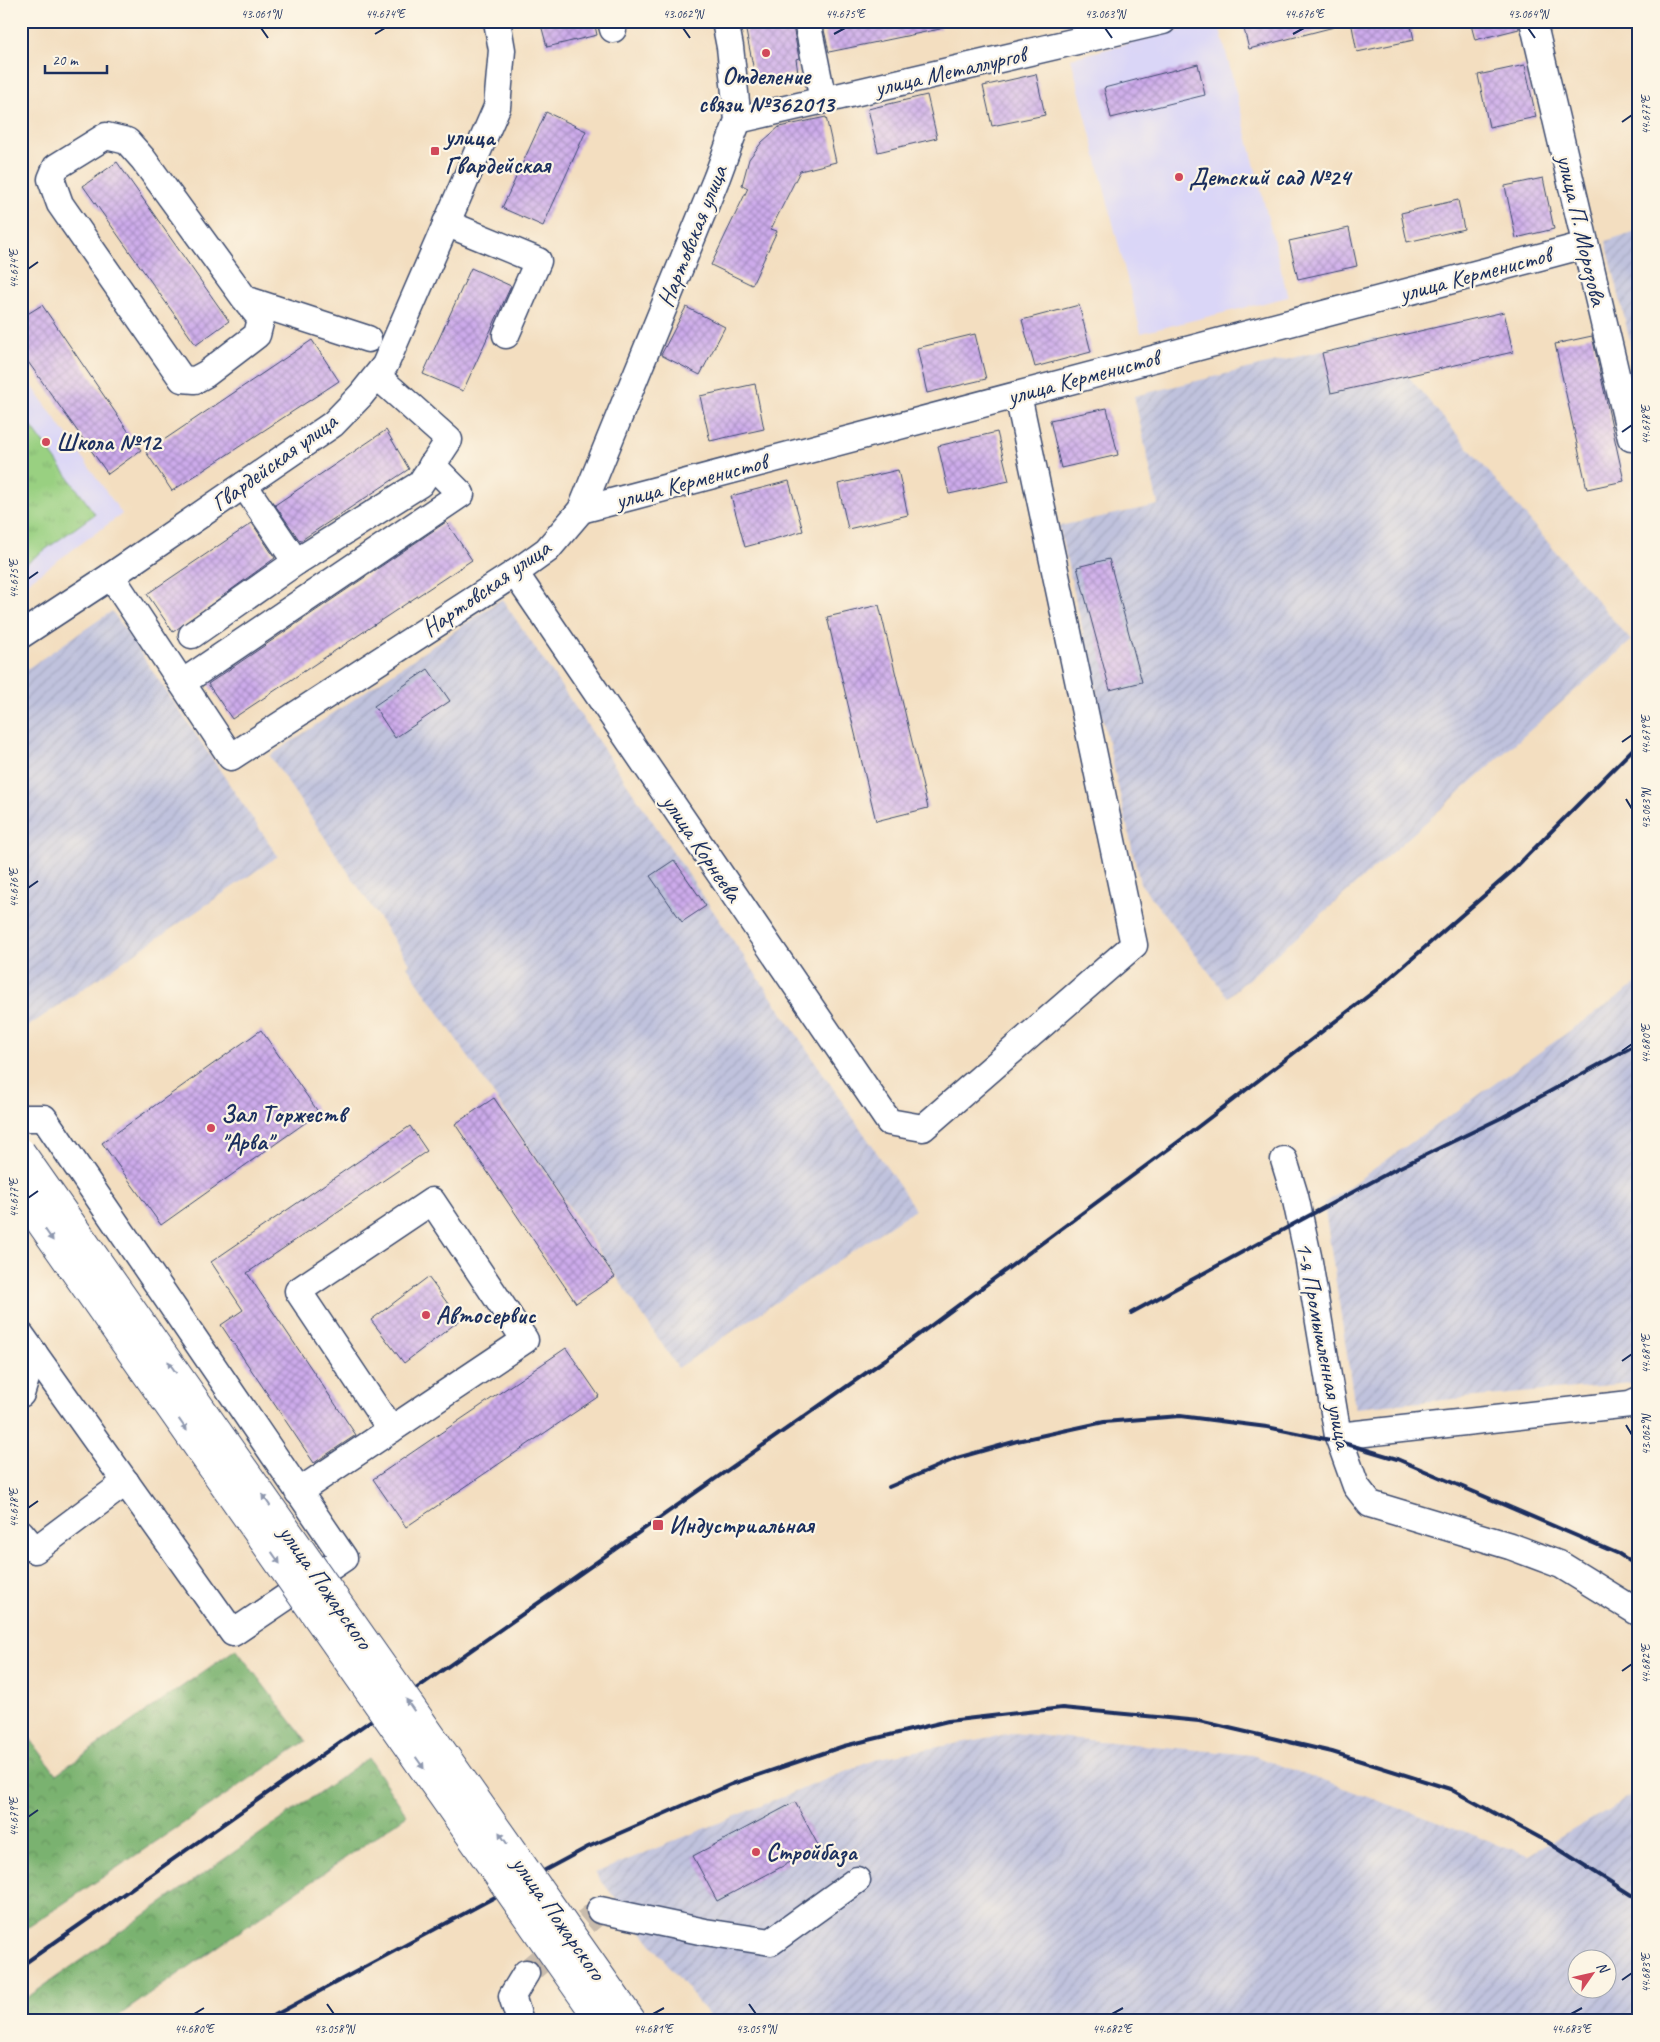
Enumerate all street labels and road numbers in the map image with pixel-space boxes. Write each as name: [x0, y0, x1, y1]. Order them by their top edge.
street label: улица Металлургов: [870, 38, 1032, 103]
street label: улица П. Морозова: [1550, 150, 1614, 310]
street label: Нартовская улица: [650, 159, 735, 311]
street label: улица Керменистов: [1394, 238, 1558, 309]
street label: улица Керменистов: [1002, 341, 1166, 412]
street label: Гвардейская улица: [205, 406, 344, 518]
street label: улица Керменистов: [610, 445, 774, 516]
street label: Нартовская улица: [416, 532, 557, 643]
street label: улица Корнеева: [654, 787, 750, 909]
street label: 1-я Промышленная улица: [1289, 1239, 1359, 1453]
street label: улица Пожарского: [271, 1517, 381, 1656]
street label: улица Пожарского: [504, 1848, 614, 1987]

